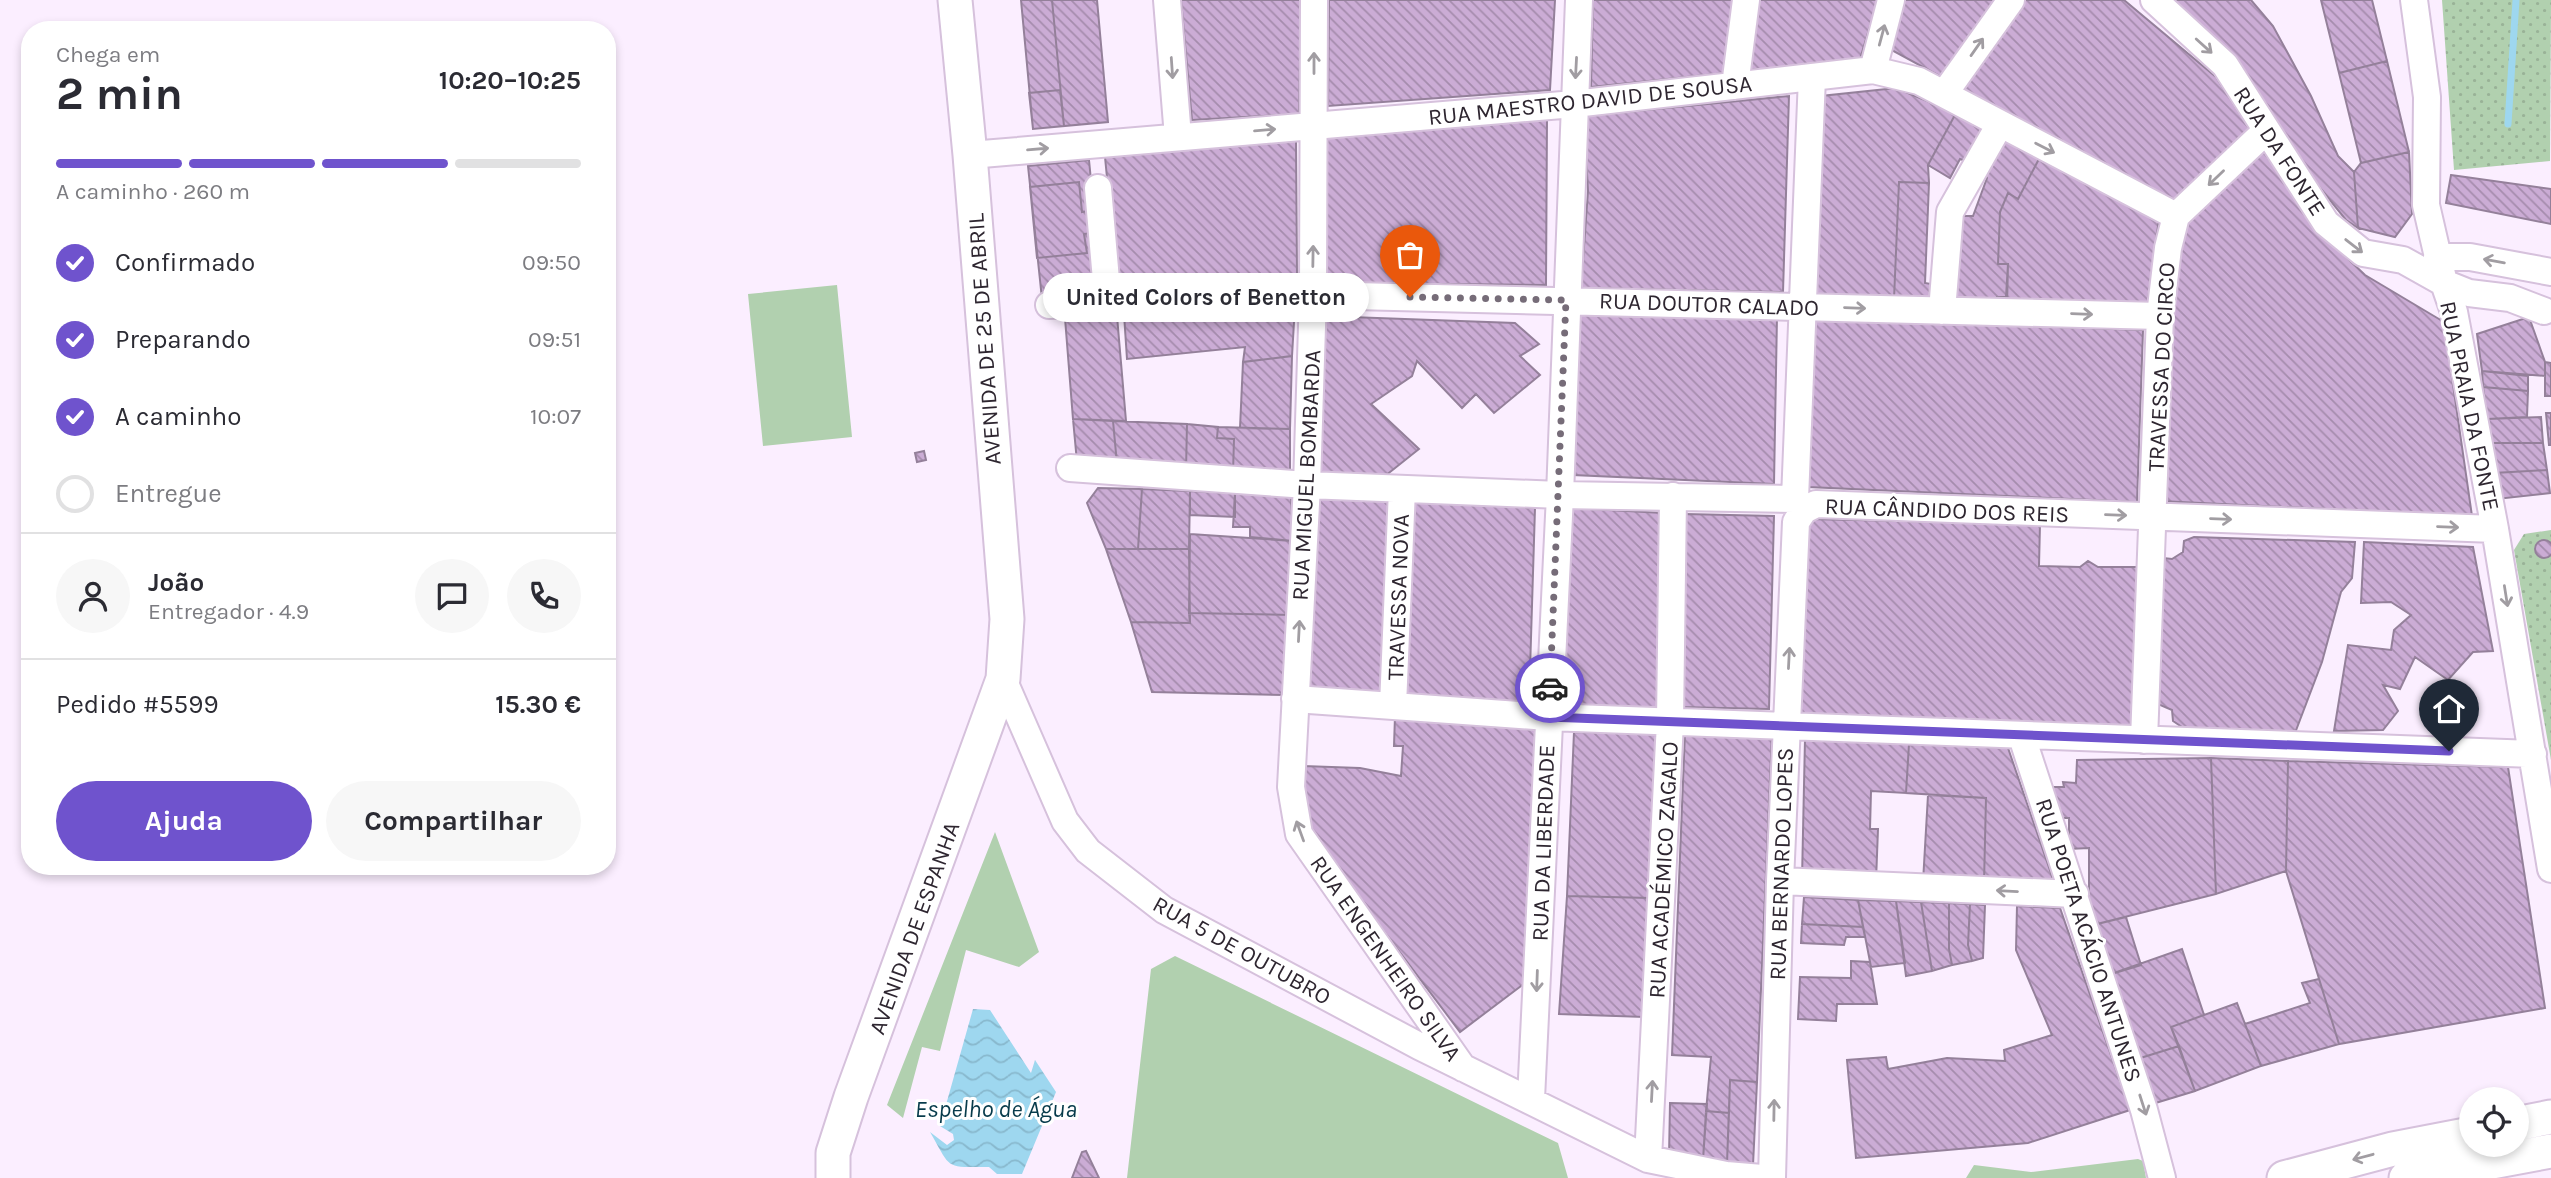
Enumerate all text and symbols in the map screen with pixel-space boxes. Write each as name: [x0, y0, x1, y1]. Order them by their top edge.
one-way arrow: [1876, 24, 1889, 47]
one-way arrow: [1970, 38, 1984, 57]
one-way arrow: [2195, 38, 2213, 54]
text: Chega em: [56, 41, 160, 68]
one-way arrow: [1307, 52, 1321, 75]
one-way arrow: [1166, 56, 1179, 79]
one-way arrow: [1569, 56, 1582, 79]
text: 10:20–10:25: [439, 65, 581, 96]
text: 2 min: [56, 67, 183, 121]
street label: RUA MAESTRO DAVID DE SOUSA: [1427, 70, 1753, 131]
street label: RUA DA FONTE: [2228, 82, 2331, 221]
one-way arrow: [1253, 123, 1276, 136]
one-way arrow: [2035, 141, 2055, 155]
one-way arrow: [1027, 142, 1049, 155]
one-way arrow: [2208, 170, 2225, 187]
text: A caminho · 260 m: [56, 178, 250, 205]
street label: AVENIDA DE 25 DE ABRIL: [962, 212, 1007, 466]
pin: [1380, 225, 1440, 297]
icon: bag: [1391, 236, 1429, 274]
one-way arrow: [2345, 238, 2363, 253]
icon: check: [56, 244, 94, 282]
one-way arrow: [1307, 245, 1320, 268]
text: Confirmado: [115, 247, 255, 278]
text: 09:50: [522, 249, 581, 276]
one-way arrow: [2483, 254, 2506, 267]
street label: TRAVESSA DO CIRCO: [2143, 262, 2180, 472]
callout: United Colors of Benetton: [1042, 272, 1368, 322]
text: United Colors of Benetton: [1066, 284, 1346, 311]
street label: RUA DOUTOR CALADO: [1599, 287, 1819, 322]
street label: RUA PRAIA DA FONTE: [2434, 299, 2505, 514]
one-way arrow: [1843, 301, 1866, 315]
one-way arrow: [2070, 308, 2093, 321]
icon: check: [56, 321, 94, 359]
text: Preparando: [115, 324, 251, 355]
text: 09:51: [528, 326, 581, 353]
street label: RUA MIGUEL BOMBARDA: [1286, 349, 1327, 601]
icon: check: [56, 398, 94, 436]
text: A caminho: [115, 401, 242, 432]
text: 10:07: [530, 403, 581, 430]
text: Entregue: [115, 478, 222, 509]
street label: RUA CÂNDIDO DOS REIS: [1824, 493, 2070, 528]
one-way arrow: [2104, 509, 2127, 522]
one-way arrow: [2209, 512, 2232, 526]
street label: TRAVESSA NOVA: [1382, 513, 1415, 681]
one-way arrow: [2437, 521, 2460, 534]
button: person: [56, 559, 130, 633]
button: chat: [415, 559, 489, 633]
button: phone: [507, 559, 581, 633]
text: João: [148, 567, 204, 598]
one-way arrow: [2500, 585, 2513, 607]
text: Entregador · 4.9: [148, 598, 309, 625]
one-way arrow: [1292, 619, 1305, 642]
one-way arrow: [1783, 647, 1796, 670]
courier: [1515, 653, 1585, 723]
icon: car: [1531, 669, 1569, 707]
pin: [2419, 679, 2479, 751]
text: Pedido #5599: [56, 689, 218, 720]
text: 15.30 €: [495, 689, 581, 720]
icon: home: [2430, 690, 2468, 728]
street label: RUA ACADÉMICO ZAGALO: [1643, 741, 1684, 999]
street label: RUA DA LIBERDADE: [1527, 744, 1560, 942]
street label: RUA BERNARDO LOPES: [1764, 747, 1799, 981]
button: Ajuda: [56, 781, 312, 861]
button: Compartilhar: [326, 781, 581, 861]
street label: RUA POETA ACÁCIO ANTUNES: [2030, 795, 2147, 1086]
street label: AVENIDA DE ESPANHA: [863, 818, 966, 1038]
one-way arrow: [1293, 821, 1305, 842]
street label: RUA ENGENHEIRO SILVA: [1304, 850, 1467, 1066]
one-way arrow: [1995, 885, 2018, 898]
street label: RUA 5 DE OUTUBRO: [1148, 890, 1336, 1011]
one-way arrow: [1530, 969, 1543, 992]
one-way arrow: [1645, 1080, 1658, 1103]
map controls: [2459, 1087, 2529, 1157]
button: locate: [2459, 1087, 2529, 1157]
one-way arrow: [2137, 1093, 2150, 1115]
water label: Espelho de Água: [915, 1095, 1077, 1123]
one-way arrow: [1767, 1099, 1781, 1122]
one-way arrow: [2352, 1151, 2375, 1164]

